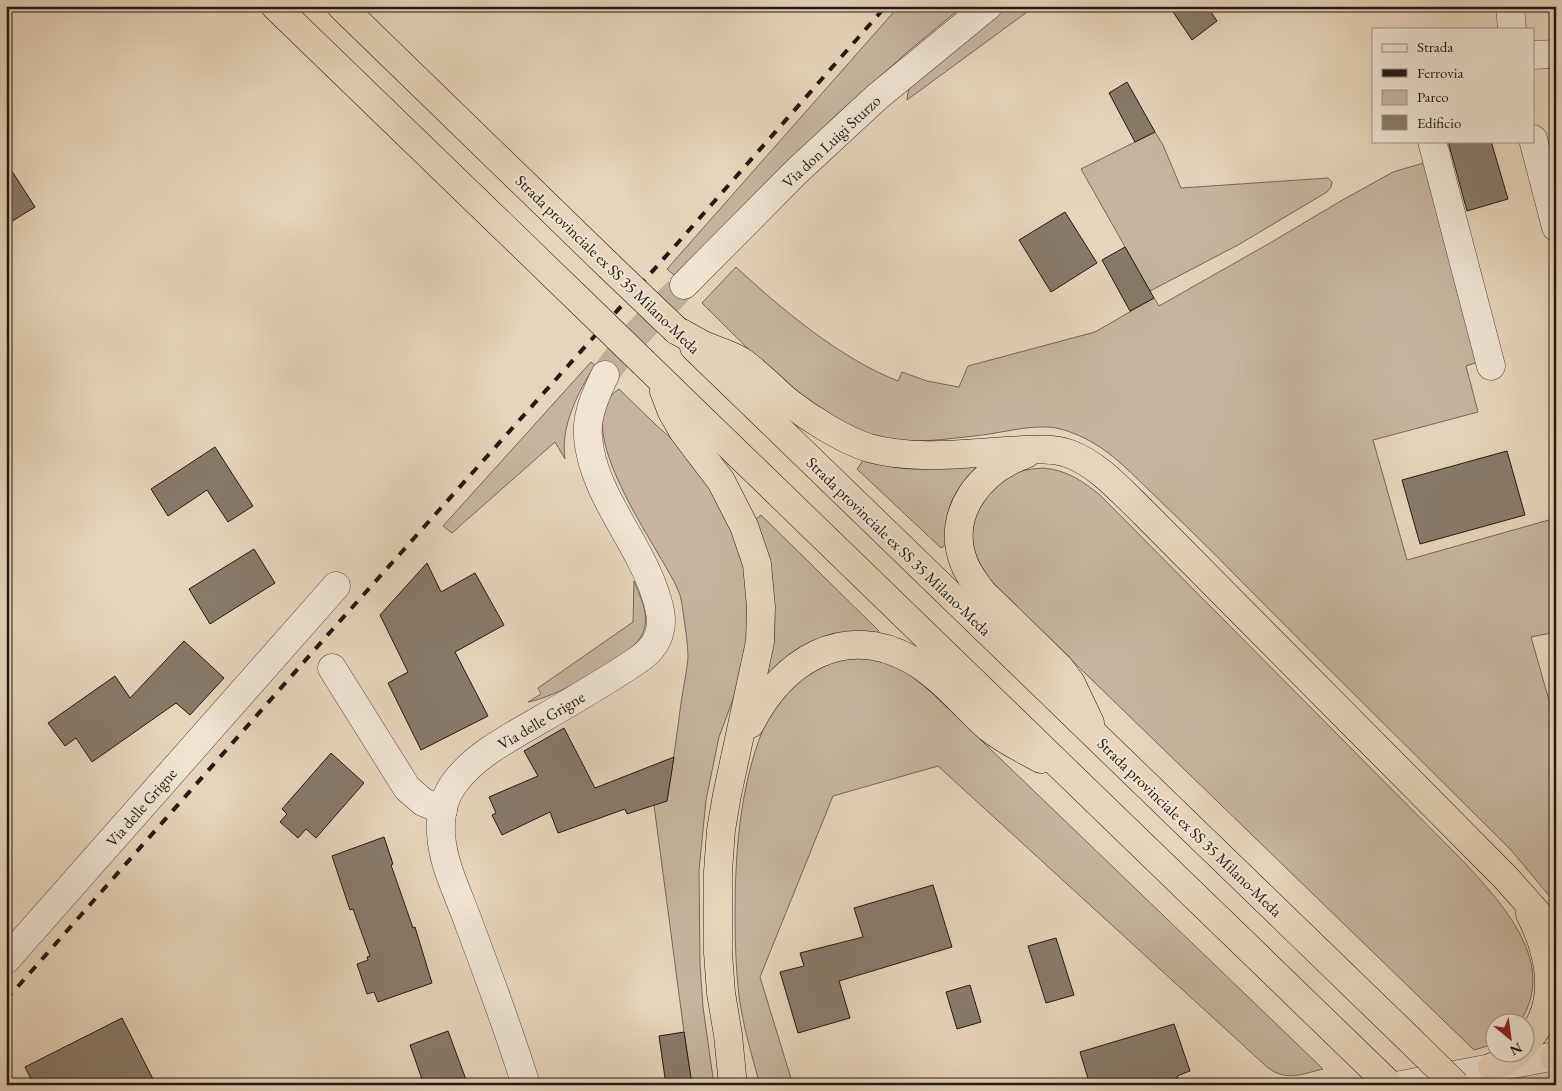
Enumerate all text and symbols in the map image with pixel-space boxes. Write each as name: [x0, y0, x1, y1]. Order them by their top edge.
legend: [1372, 28, 1534, 142]
text: Strada: [1417, 37, 1453, 56]
text: Ferrovia: [1417, 63, 1464, 82]
text: Parco: [1417, 87, 1449, 106]
street label: Via don Luigi Sturzo: [778, 90, 885, 193]
text: Edificio: [1417, 113, 1461, 132]
street label: Strada provinciale ex SS 35 Milano-Meda: [511, 170, 705, 359]
street label: Strada provinciale ex SS 35 Milano-Meda: [802, 452, 996, 641]
street label: Via delle Grigne: [494, 686, 589, 755]
street label: Strada provinciale ex SS 35 Milano-Meda: [1093, 733, 1287, 922]
street label: Via delle Grigne: [101, 763, 181, 851]
north arrow: [1484, 1014, 1534, 1064]
text: N: [1506, 1039, 1526, 1060]

